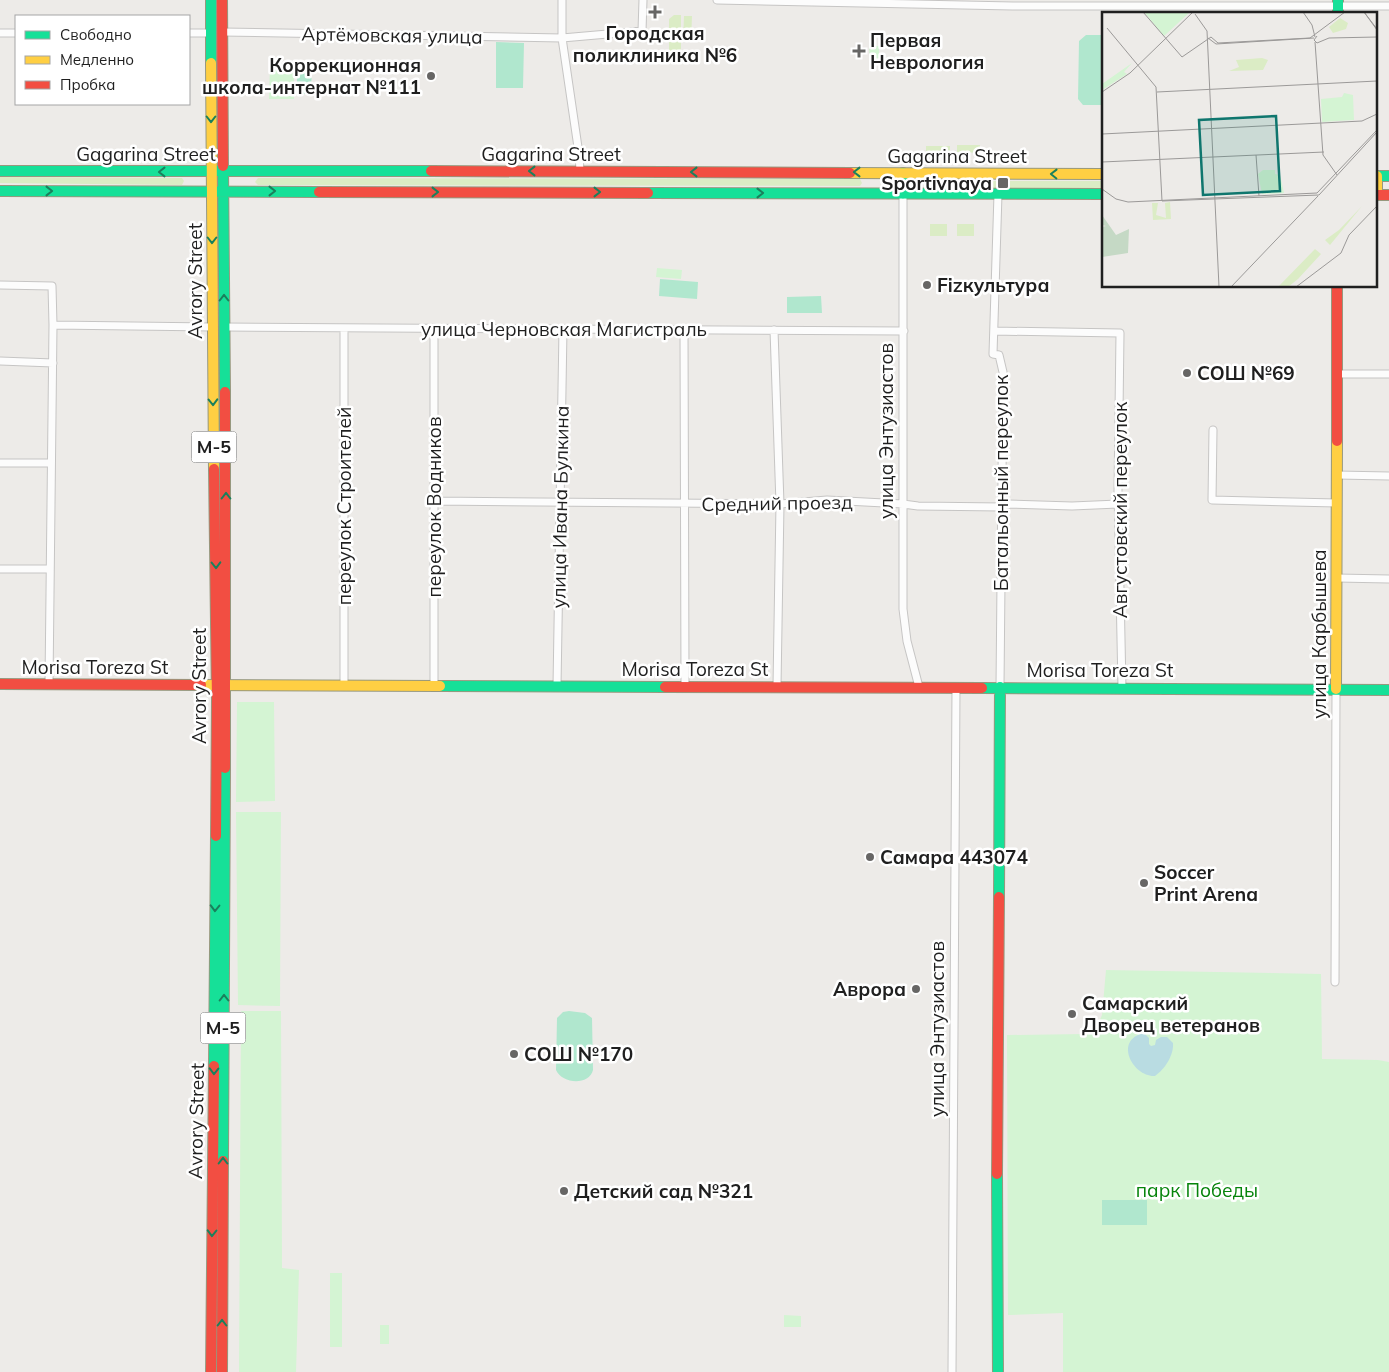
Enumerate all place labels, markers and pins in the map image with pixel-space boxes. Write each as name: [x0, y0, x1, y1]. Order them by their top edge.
marker: Городская поликлиника №6: [648, 5, 662, 19]
place label: Городская поликлиника №6: [573, 21, 737, 67]
place label: Первая Неврология: [870, 28, 984, 74]
marker: Первая Неврология: [852, 44, 866, 58]
place label: Коррекционная школа-интернат №111: [202, 53, 421, 99]
marker: Коррекционная школа-интернат №111: [425, 70, 437, 82]
place label: Sportivnaya: [881, 171, 992, 195]
marker: Sportivnaya: [996, 176, 1010, 190]
place label: Fizкультура: [937, 273, 1049, 297]
marker: Fizкультура: [921, 279, 933, 291]
place label: СОШ №69: [1197, 361, 1295, 385]
marker: СОШ №69: [1181, 367, 1193, 379]
place label: Самара 443074: [880, 845, 1028, 869]
marker: Самара 443074: [864, 851, 876, 863]
place label: Soccer Print Arena: [1154, 860, 1258, 906]
marker: Soccer Print Arena: [1138, 877, 1150, 889]
place label: Аврора: [833, 977, 906, 1001]
marker: Аврора: [910, 983, 922, 995]
place label: Самарский Дворец ветеранов: [1082, 991, 1260, 1037]
marker: Самарский Дворец ветеранов: [1066, 1008, 1078, 1020]
place label: СОШ №170: [524, 1042, 633, 1066]
marker: СОШ №170: [508, 1048, 520, 1060]
place label: Детский сад №321: [574, 1179, 753, 1203]
marker: Детский сад №321: [558, 1185, 570, 1197]

